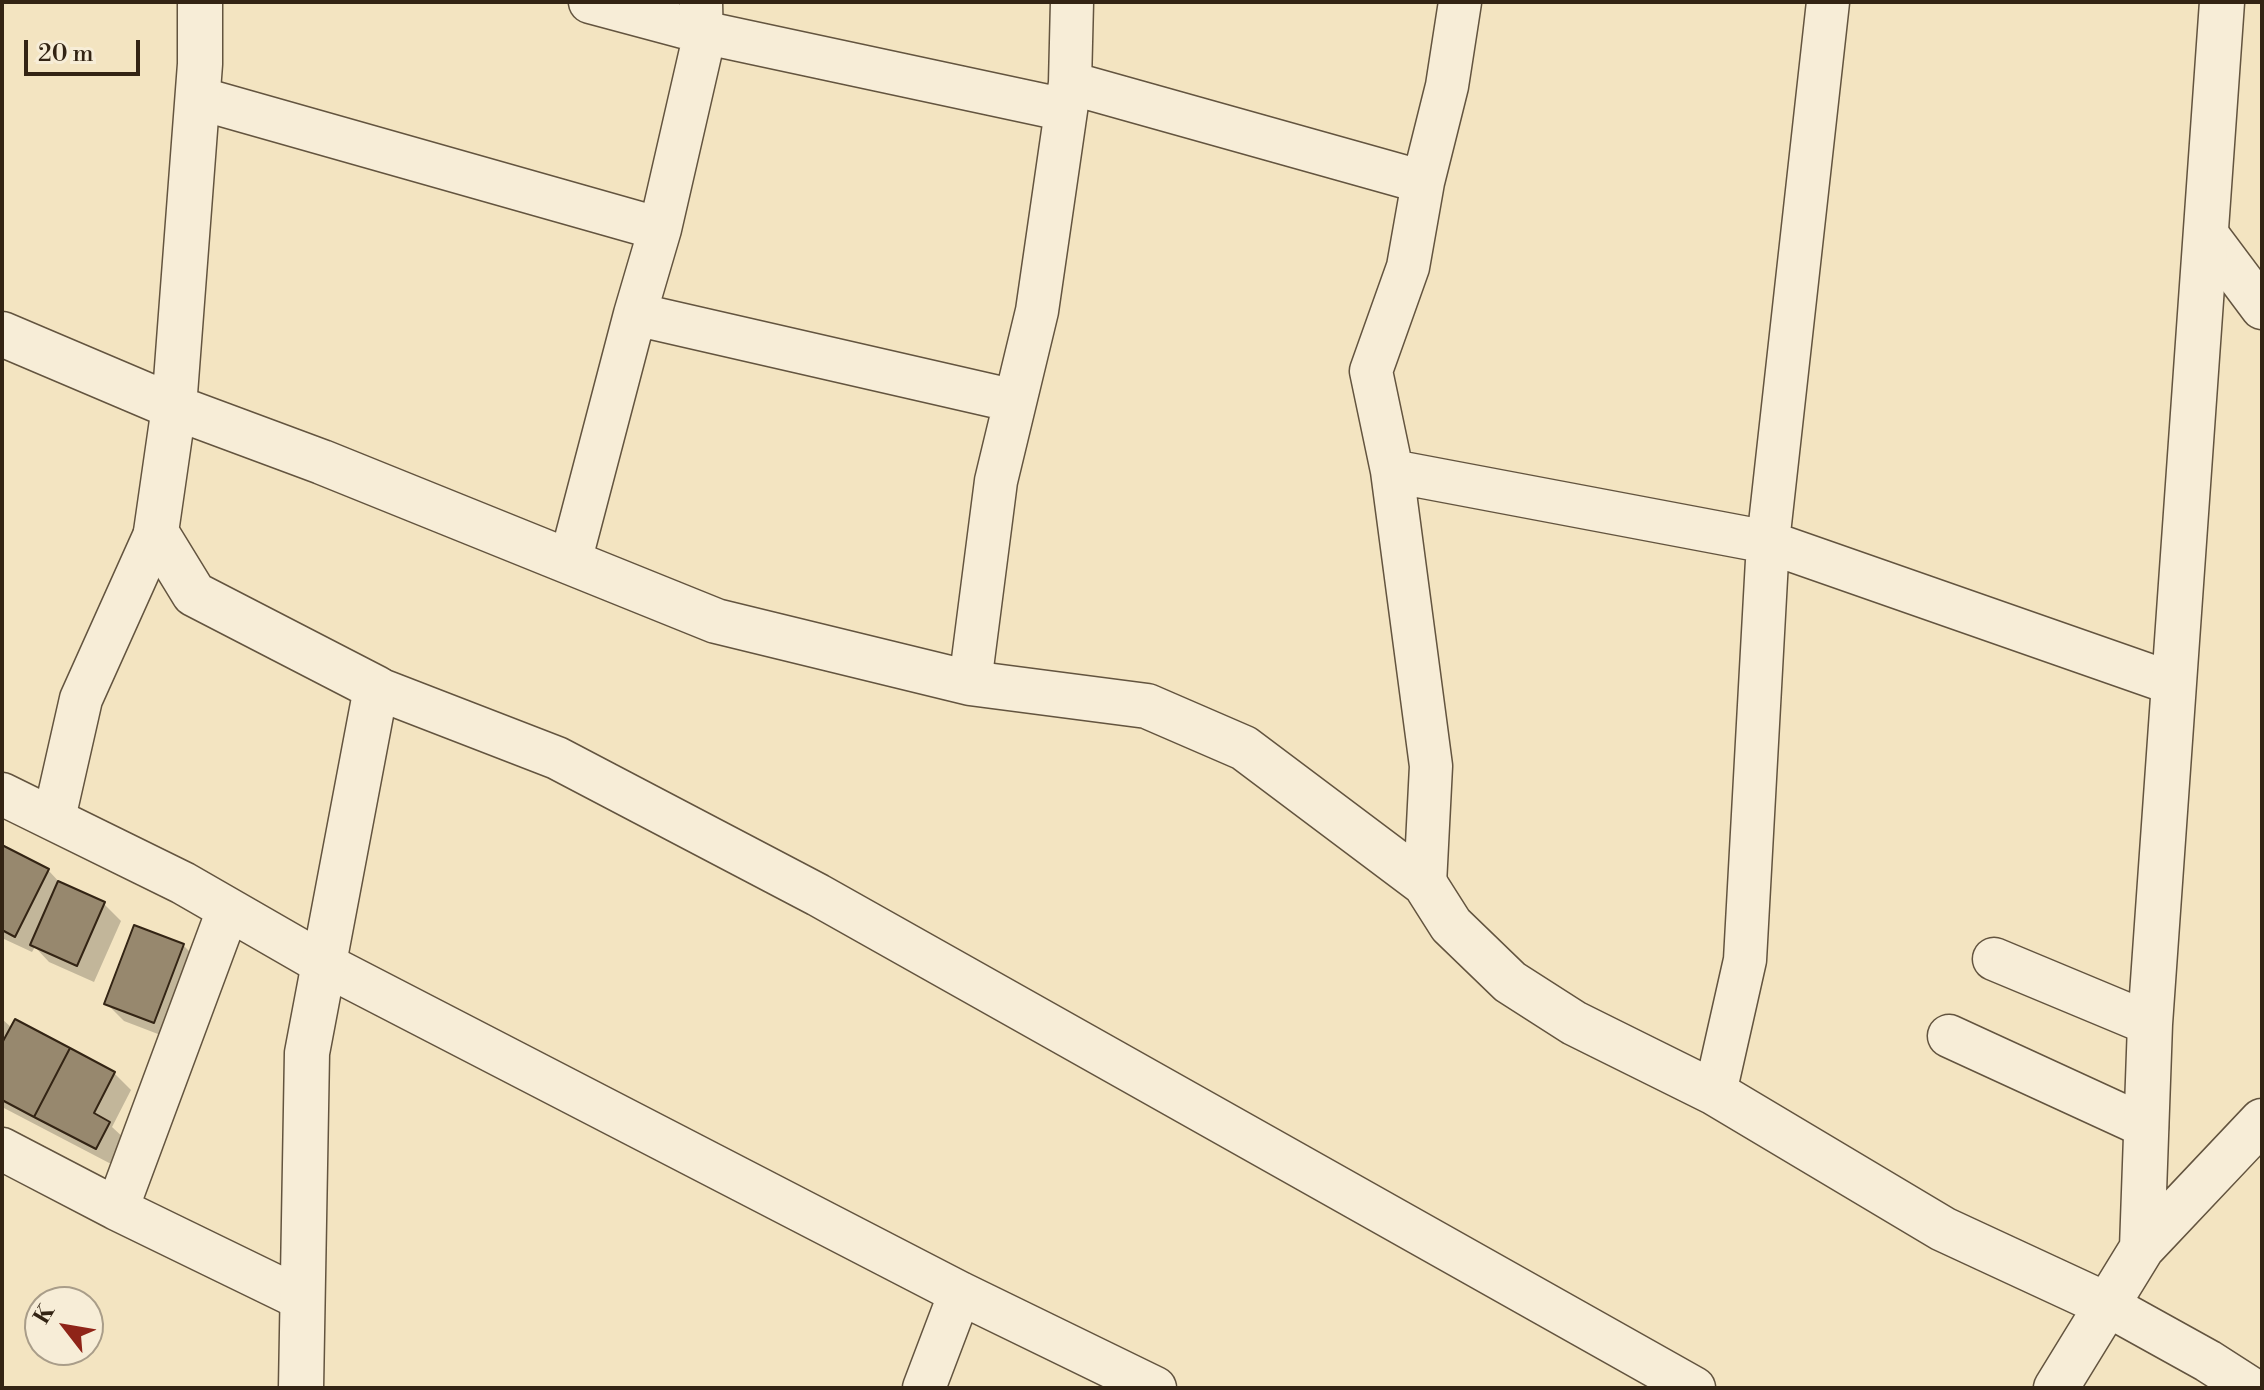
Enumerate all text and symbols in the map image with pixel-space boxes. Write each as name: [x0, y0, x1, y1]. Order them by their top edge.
scale bar: [28, 24, 144, 74]
text: 20 m: [38, 39, 94, 69]
north arrow: [24, 1286, 104, 1366]
text: K: [29, 1300, 61, 1329]

